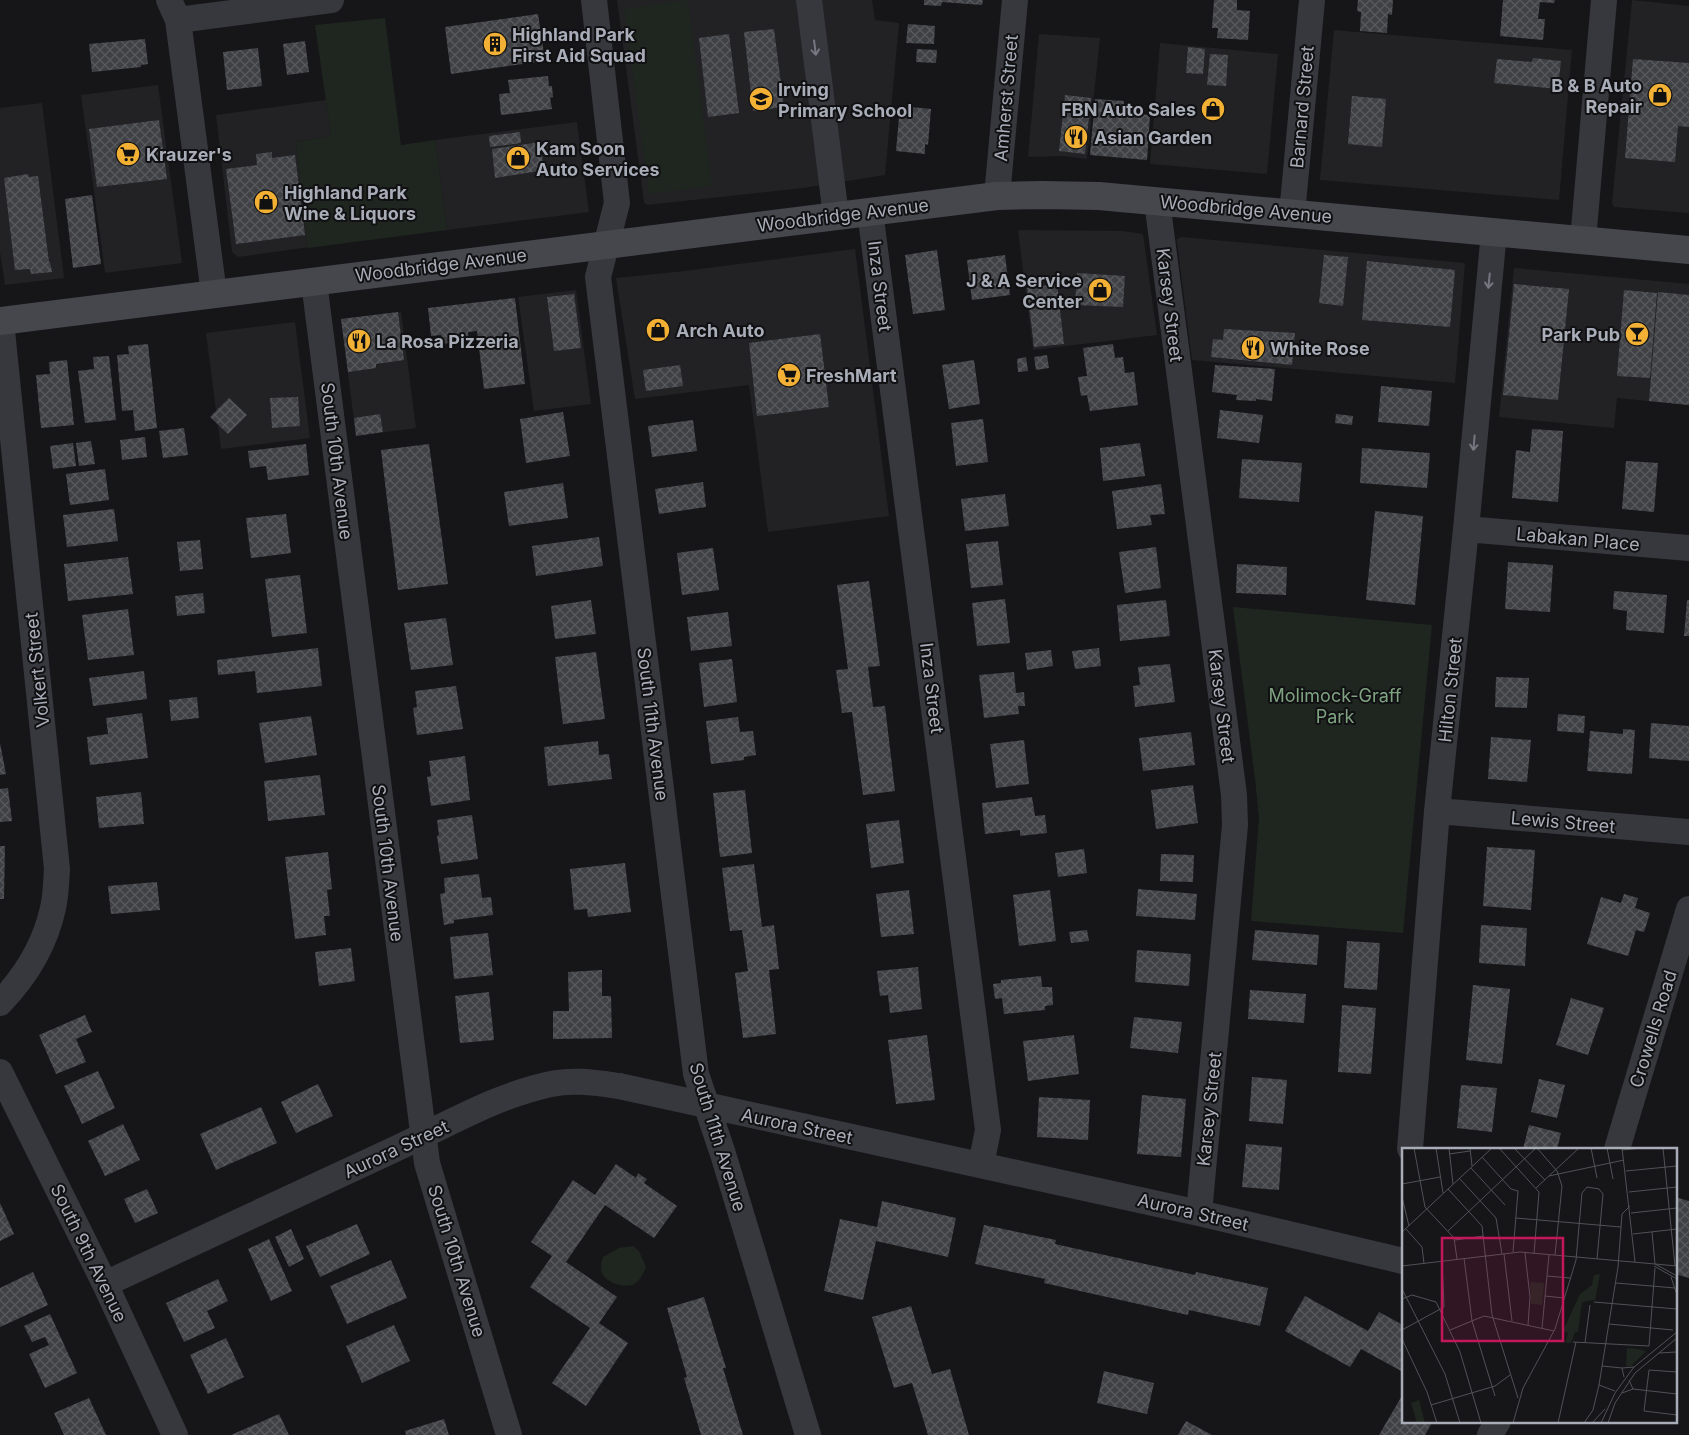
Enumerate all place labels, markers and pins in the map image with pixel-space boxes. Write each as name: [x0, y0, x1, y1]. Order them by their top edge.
place label: Highland Park First Aid Squad: [512, 24, 646, 66]
building icon: Highland Park First Aid Squad: [482, 31, 508, 57]
place label: B & B Auto Repair: [1551, 75, 1642, 117]
place label: Irving Primary School: [778, 79, 912, 121]
shop icon: B & B Auto Repair: [1647, 82, 1673, 108]
school or university icon: Irving Primary School: [748, 86, 774, 112]
shop icon: FBN Auto Sales: [1200, 96, 1226, 122]
place label: FBN Auto Sales: [1061, 99, 1196, 120]
restaurant icon: Asian Garden: [1063, 124, 1089, 150]
place label: Asian Garden: [1094, 127, 1212, 148]
place label: Kam Soon Auto Services: [536, 138, 660, 180]
supermarket icon: Krauzer's: [115, 141, 141, 167]
place label: Krauzer's: [146, 144, 232, 165]
shop icon: Kam Soon Auto Services: [505, 145, 531, 171]
place label: Highland Park Wine & Liquors: [284, 182, 416, 224]
shop icon: Highland Park Wine & Liquors: [253, 189, 279, 215]
place label: J & A Service Center: [966, 270, 1082, 312]
shop icon: J & A Service Center: [1087, 277, 1113, 303]
shop icon: Arch Auto: [645, 317, 671, 343]
place label: Arch Auto: [676, 320, 765, 341]
bar icon: Park Pub: [1624, 321, 1650, 347]
place label: Park Pub: [1542, 324, 1620, 345]
restaurant icon: La Rosa Pizzeria: [346, 328, 372, 354]
place label: La Rosa Pizzeria: [376, 331, 519, 352]
restaurant icon: White Rose: [1240, 335, 1266, 361]
place label: White Rose: [1270, 338, 1370, 359]
supermarket icon: FreshMart: [776, 362, 802, 388]
place label: FreshMart: [806, 365, 897, 386]

